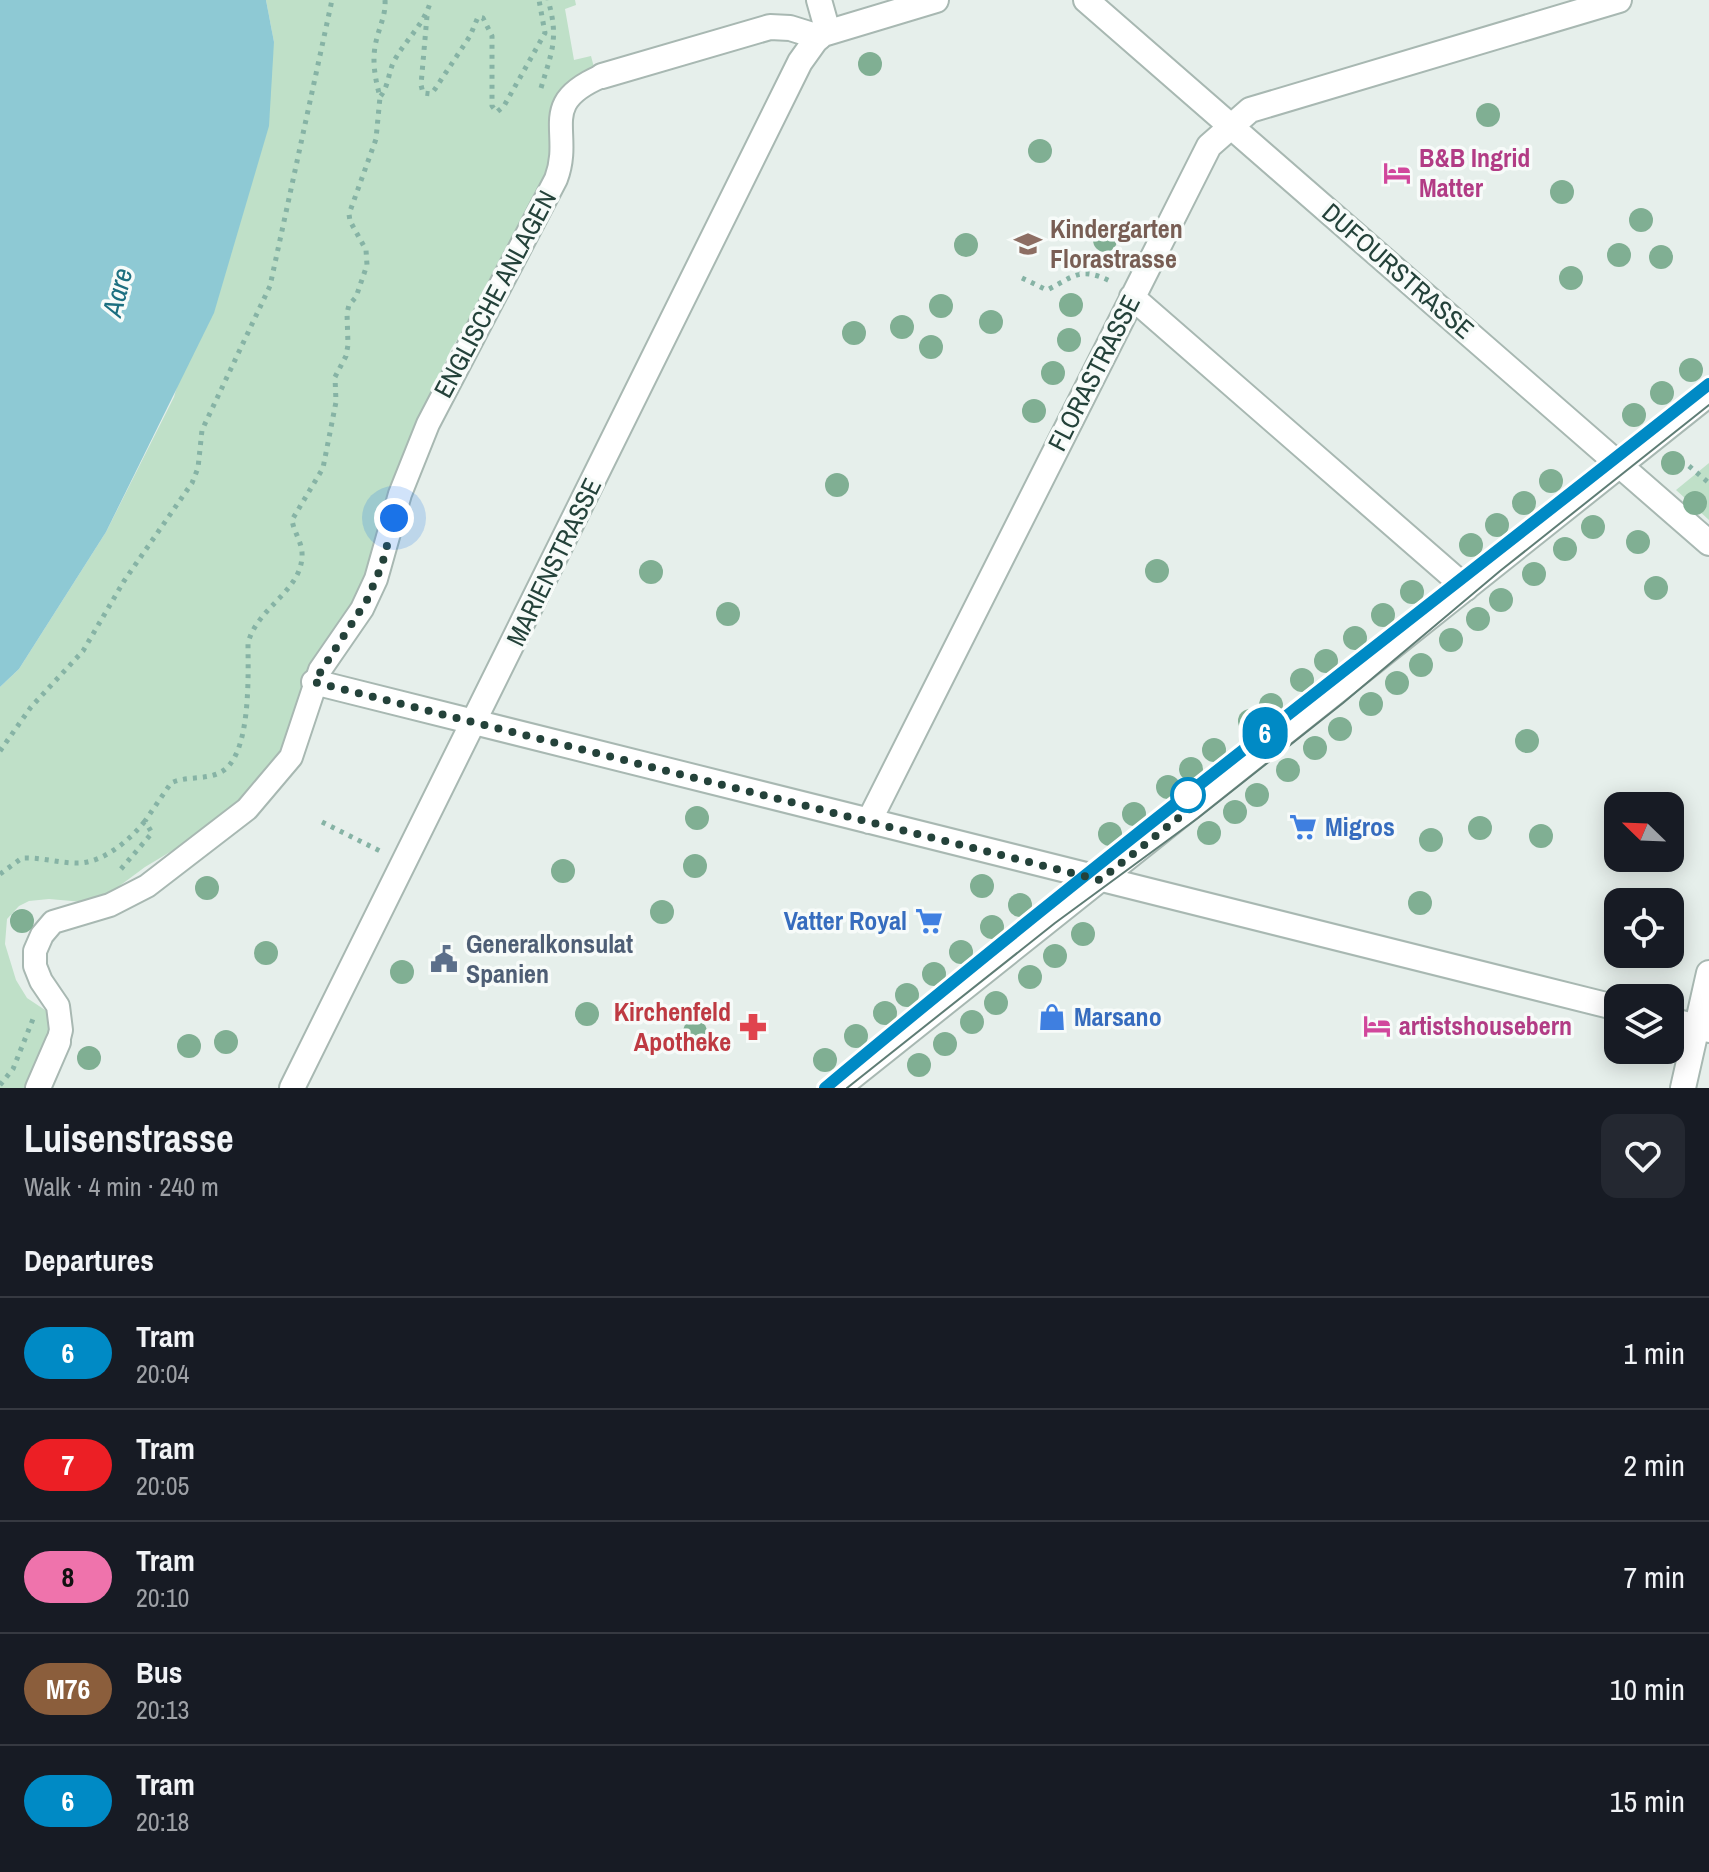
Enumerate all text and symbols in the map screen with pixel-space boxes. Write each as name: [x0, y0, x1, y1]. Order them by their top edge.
place label: B&B Ingrid Matter: [1419, 140, 1530, 205]
hotel icon: B&B Ingrid Matter: [1382, 158, 1412, 188]
street label: ENGLISCHE ANLAGEN: [425, 184, 564, 403]
street label: DUFOURSTRASSE: [1315, 195, 1482, 346]
place label: Kindergarten Florastrasse: [1050, 211, 1183, 276]
school or university icon: Kindergarten Florastrasse: [1013, 229, 1043, 259]
water label: Aare: [92, 264, 141, 322]
street label: FLORASTRASSE: [1039, 289, 1148, 457]
street label: MARIENSTRASSE: [498, 472, 609, 651]
your location: [374, 498, 414, 538]
line badge: 6: [1239, 707, 1291, 759]
text: 6: [1259, 714, 1271, 752]
unlabelled marker: [1171, 778, 1205, 812]
north arrow: [1604, 792, 1684, 872]
map controls: [1604, 792, 1684, 1064]
place label: Migros: [1325, 809, 1395, 844]
supermarket icon: Migros: [1288, 812, 1318, 842]
button: locate: [1604, 888, 1684, 968]
place label: Vatter Royal: [784, 903, 907, 938]
supermarket icon: Vatter Royal: [914, 906, 944, 936]
place label: Generalkonsulat Spanien: [466, 926, 633, 991]
public building icon: Generalkonsulat Spanien: [429, 944, 459, 974]
button: layers: [1604, 984, 1684, 1064]
place label: Kirchenfeld Apotheke: [614, 994, 731, 1059]
place label: Marsano: [1074, 999, 1162, 1034]
shop icon: Marsano: [1037, 1002, 1067, 1032]
place label: artistshousebern: [1399, 1008, 1572, 1043]
hotel icon: artistshousebern: [1362, 1011, 1392, 1041]
pharmacy icon: Kirchenfeld Apotheke: [738, 1012, 768, 1042]
text: Luisenstrasse: [24, 1113, 234, 1164]
button: heart: [1601, 1114, 1685, 1198]
text: Walk · 4 min · 240 m: [24, 1169, 219, 1204]
text: Departures: [24, 1240, 154, 1280]
text: Tram: [136, 1316, 195, 1356]
text: 1 min: [1623, 1333, 1685, 1373]
text: 6: [62, 1334, 74, 1372]
text: 20:04: [136, 1356, 189, 1391]
text: Tram: [136, 1428, 195, 1468]
text: 2 min: [1623, 1445, 1685, 1485]
text: 7: [62, 1446, 74, 1484]
text: 20:05: [136, 1468, 189, 1503]
text: Tram: [136, 1540, 195, 1580]
text: 7 min: [1623, 1557, 1685, 1597]
text: 8: [62, 1558, 74, 1596]
text: 20:10: [136, 1580, 189, 1615]
text: Bus: [136, 1652, 182, 1692]
text: 10 min: [1610, 1669, 1685, 1709]
text: M76: [46, 1670, 90, 1708]
text: 20:13: [136, 1692, 189, 1727]
text: Tram: [136, 1764, 195, 1804]
text: 15 min: [1610, 1781, 1685, 1821]
text: 6: [62, 1782, 74, 1820]
text: 20:18: [136, 1804, 189, 1839]

